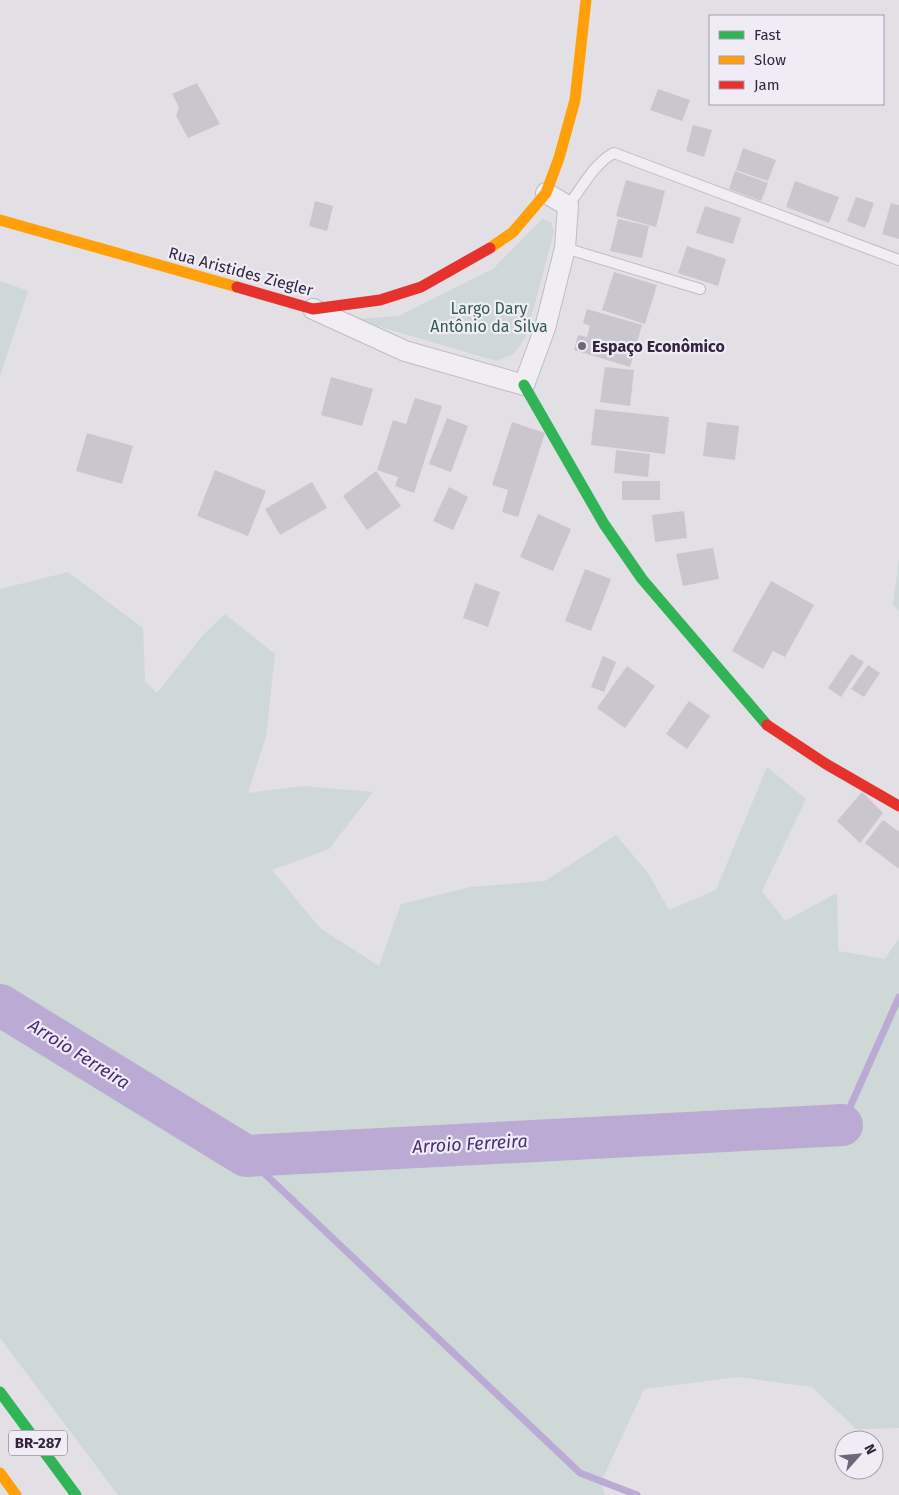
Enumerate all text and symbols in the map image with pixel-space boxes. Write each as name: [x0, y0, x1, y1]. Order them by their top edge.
legend: [709, 15, 884, 105]
text: Fast: [754, 26, 781, 44]
text: Slow: [754, 51, 786, 69]
text: Jam: [754, 76, 780, 94]
street label: Rua Aristides Ziegler: [166, 243, 316, 300]
park label: Largo Dary Antônio da Silva: [430, 299, 548, 336]
place label: Espaço Econômico: [592, 337, 725, 357]
marker: Espaço Econômico: [576, 340, 588, 352]
water label: Arroio Ferreira: [23, 1014, 134, 1094]
water label: Arroio Ferreira: [411, 1130, 528, 1158]
road number: BR-287: [9, 1430, 67, 1456]
north arrow: [834, 1430, 884, 1480]
text: N: [860, 1441, 880, 1457]

